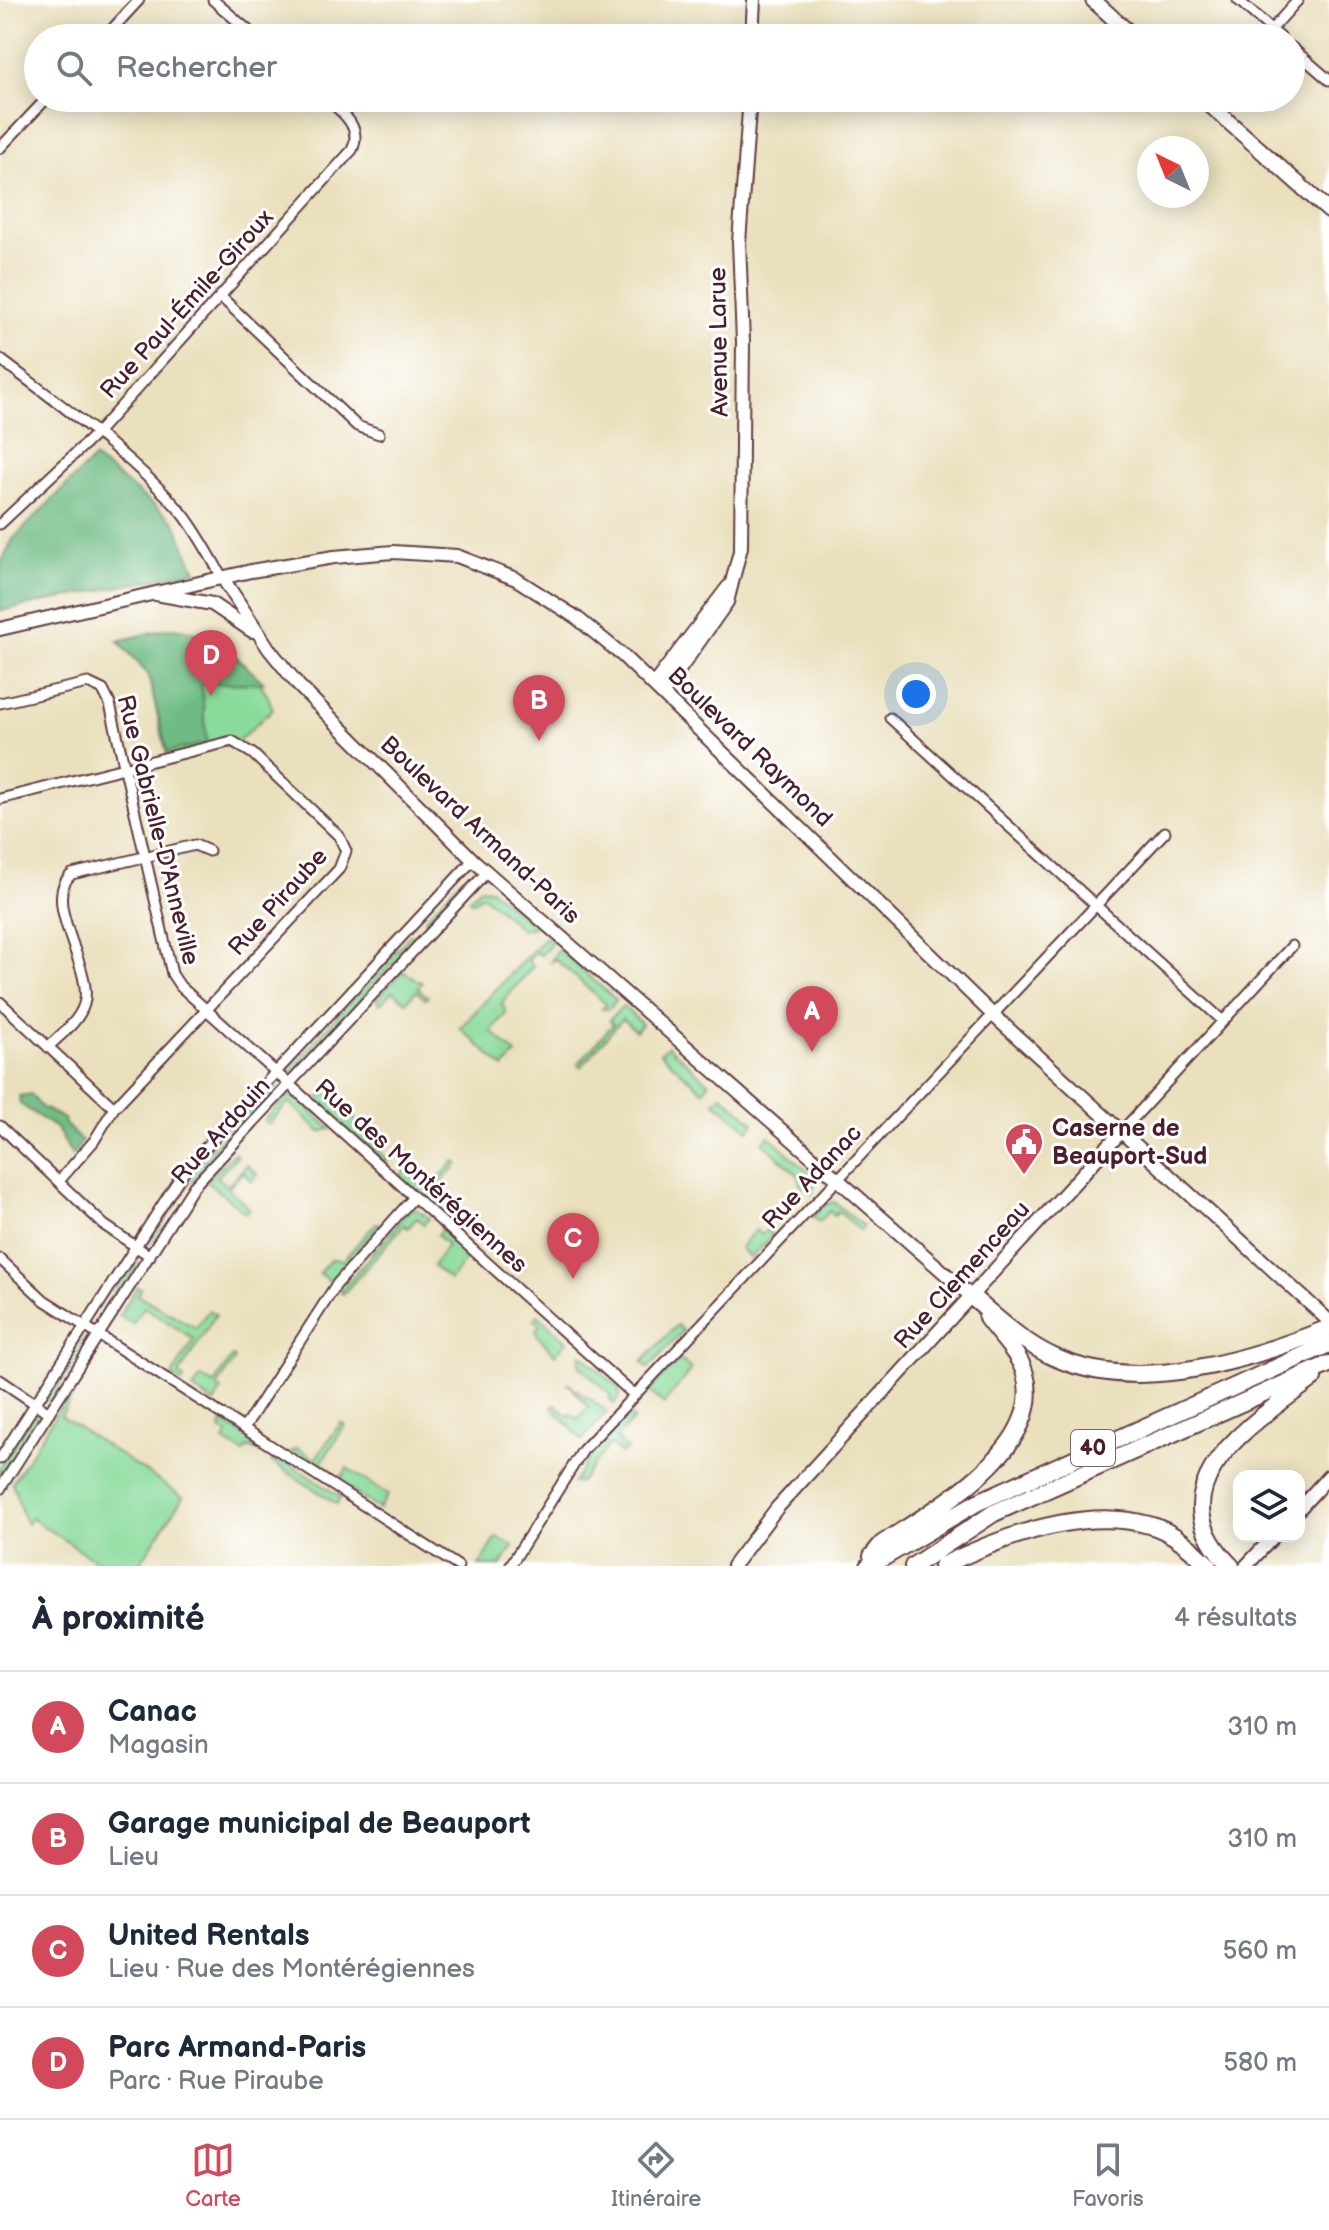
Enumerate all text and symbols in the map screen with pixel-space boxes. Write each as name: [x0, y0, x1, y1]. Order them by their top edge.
search box: [24, 24, 1305, 112]
icon: search: [52, 46, 96, 90]
text: Rechercher: [116, 50, 277, 86]
north arrow: [1137, 136, 1209, 208]
street label: Rue Paul-Émile-Giroux: [93, 203, 280, 405]
street label: Avenue Larue: [703, 267, 735, 417]
pin: D: [185, 630, 237, 696]
street label: Boulevard Raymond: [662, 661, 838, 833]
your location: [896, 674, 936, 714]
pin: B: [513, 675, 565, 741]
street label: Rue Gabrielle-D'Anneville: [110, 692, 206, 968]
street label: Boulevard Armand-Paris: [374, 730, 586, 930]
street label: Rue Piraube: [222, 842, 334, 962]
pin: A: [786, 986, 838, 1052]
street label: Rue Ardouin: [166, 1072, 276, 1190]
street label: Rue des Montérégiennes: [309, 1073, 533, 1279]
place label: Caserne de Beauport-Sud: [1052, 1114, 1207, 1171]
street label: Rue Adanac: [756, 1119, 868, 1235]
public building icon: Caserne de Beauport-Sud: [1003, 1121, 1045, 1176]
street label: Rue Clemenceau: [888, 1195, 1036, 1355]
pin: C: [547, 1213, 599, 1279]
road number: 40: [1071, 1430, 1115, 1466]
map controls: [1233, 1470, 1305, 1542]
button: layers: [1233, 1470, 1305, 1542]
text: À proximité: [32, 1598, 205, 1639]
text: 4 résultats: [1174, 1603, 1297, 1634]
text: Canac: [108, 1694, 197, 1730]
text: A: [50, 1712, 66, 1743]
text: 310 m: [1227, 1712, 1297, 1743]
text: Magasin: [108, 1730, 209, 1761]
text: Garage municipal de Beauport: [108, 1806, 530, 1842]
text: B: [49, 1824, 67, 1855]
text: 310 m: [1227, 1824, 1297, 1855]
text: Lieu: [108, 1842, 159, 1873]
text: United Rentals: [108, 1918, 310, 1954]
text: C: [49, 1936, 67, 1967]
text: 560 m: [1222, 1936, 1297, 1967]
text: Lieu · Rue des Montérégiennes: [108, 1954, 475, 1985]
text: Parc Armand-Paris: [108, 2030, 366, 2066]
text: D: [49, 2048, 67, 2079]
text: 580 m: [1223, 2048, 1297, 2079]
text: Parc · Rue Piraube: [108, 2066, 324, 2097]
tab: Carte: [185, 2138, 241, 2213]
tab: Itinéraire: [611, 2138, 701, 2213]
tab: Favoris: [1072, 2138, 1144, 2213]

